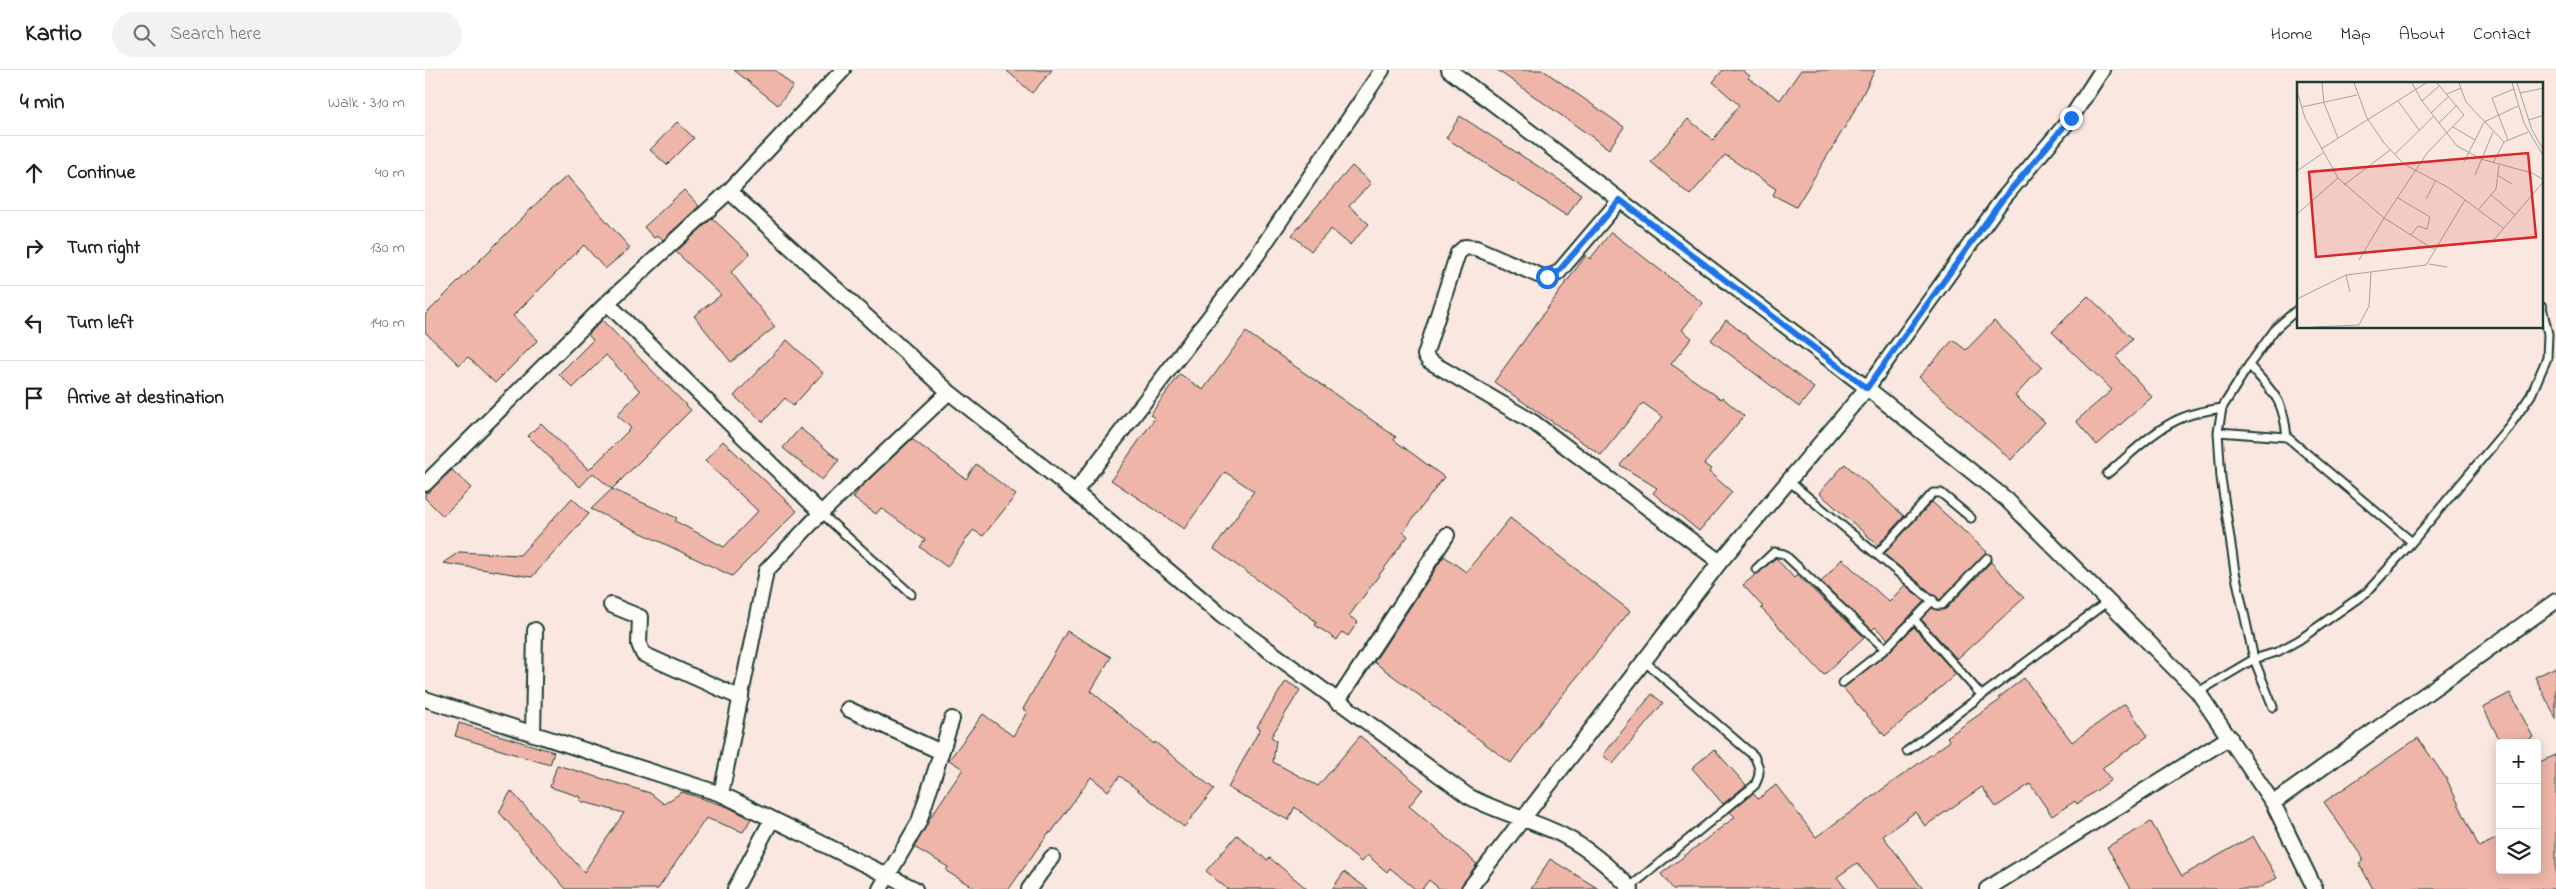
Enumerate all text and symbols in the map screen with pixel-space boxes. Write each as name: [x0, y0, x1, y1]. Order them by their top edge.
search box: [112, 12, 462, 57]
text: Kartio: [25, 17, 82, 52]
icon: search: [130, 21, 158, 49]
text: Search here: [170, 21, 261, 48]
text: Home: [2271, 22, 2312, 48]
text: Map: [2340, 22, 2371, 48]
text: About: [2399, 22, 2445, 48]
text: Contact: [2473, 22, 2531, 48]
inset map: [2297, 82, 2543, 329]
text: 4 min: [20, 88, 64, 118]
text: Walk · 310 m: [328, 91, 405, 115]
route end: [2060, 107, 2083, 130]
icon: ahead: [20, 159, 48, 187]
text: Continue: [67, 160, 135, 187]
text: 40 m: [375, 161, 405, 185]
icon: right: [20, 234, 48, 262]
text: Turn right: [67, 235, 140, 262]
text: 130 m: [370, 236, 405, 260]
route start: [1536, 266, 1559, 289]
icon: left: [20, 309, 48, 337]
text: Turn left: [67, 310, 134, 337]
text: 140 m: [370, 311, 405, 335]
icon: arrive: [20, 384, 48, 412]
text: Arrive at destination: [67, 385, 224, 412]
map controls: [2496, 739, 2541, 874]
button: +: [2496, 739, 2541, 784]
button: −: [2496, 784, 2541, 829]
button: layers: [2496, 829, 2541, 874]

